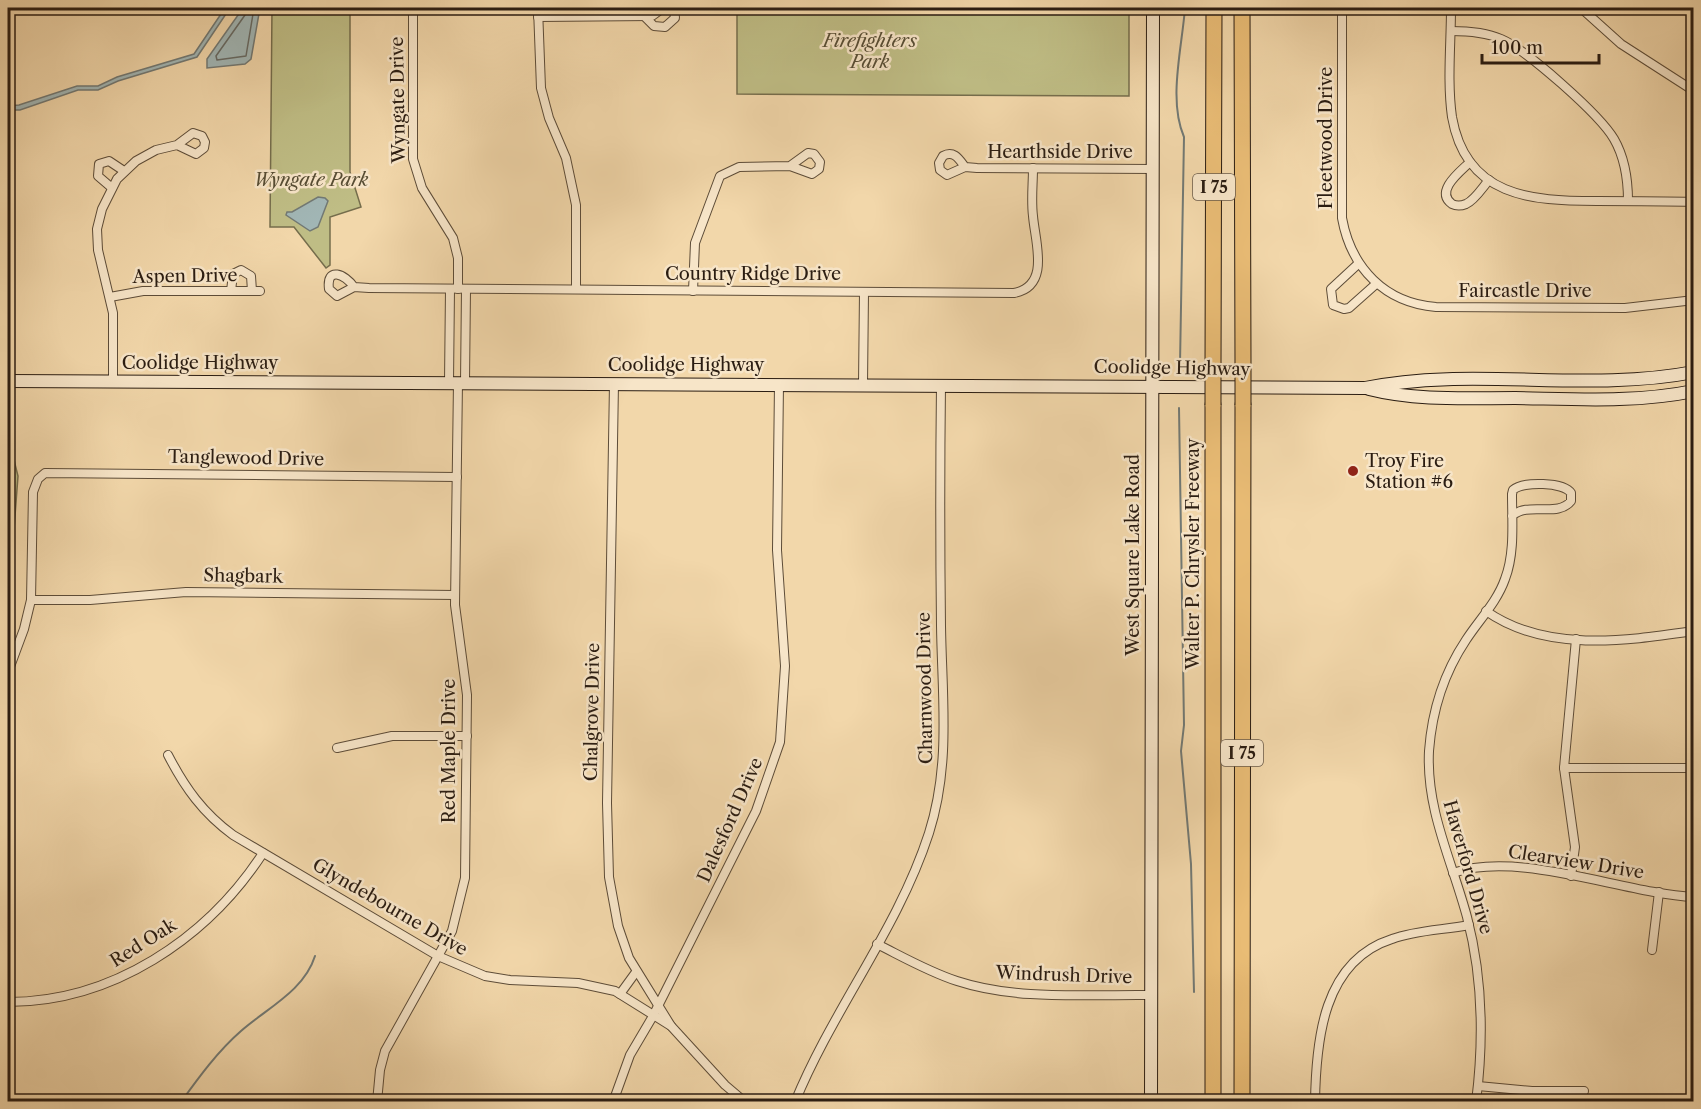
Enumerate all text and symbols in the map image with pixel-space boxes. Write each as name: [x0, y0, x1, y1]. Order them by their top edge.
scale bar: [1482, 27, 1599, 65]
park label: Firefighters Park: [821, 30, 917, 73]
street label: Wyngate Drive: [386, 36, 410, 165]
text: 100 m: [1491, 37, 1543, 59]
street label: Fleetwood Drive: [1315, 67, 1337, 209]
street label: Hearthside Drive: [987, 141, 1133, 163]
park label: Wyngate Park: [254, 169, 369, 191]
road number: I 75: [1193, 174, 1235, 200]
street label: Country Ridge Drive: [665, 263, 841, 285]
street label: Aspen Drive: [131, 264, 238, 288]
street label: Faircastle Drive: [1458, 280, 1592, 302]
street label: Coolidge Highway: [122, 352, 279, 374]
street label: Coolidge Highway: [608, 354, 765, 376]
street label: Coolidge Highway: [1093, 356, 1251, 380]
street label: Walter P. Chrysler Freeway: [1182, 437, 1204, 671]
street label: Tanglewood Drive: [168, 446, 324, 470]
place label: Troy Fire Station #6: [1365, 450, 1453, 493]
street label: West Square Lake Road: [1122, 454, 1144, 657]
marker: Troy Fire Station #6: [1346, 464, 1360, 478]
street label: Shagbark: [203, 564, 284, 588]
street label: Charnwood Drive: [913, 612, 937, 764]
street label: Chalgrove Drive: [580, 643, 604, 781]
street label: Red Maple Drive: [438, 679, 460, 823]
road number: I 75: [1221, 740, 1263, 766]
street label: Dalesford Drive: [693, 754, 767, 886]
street label: Haverford Drive: [1438, 797, 1498, 937]
street label: Clearview Drive: [1506, 840, 1646, 884]
street label: Glyndebourne Drive: [308, 854, 472, 960]
street label: Red Oak: [106, 913, 181, 972]
street label: Windrush Drive: [994, 962, 1133, 988]

